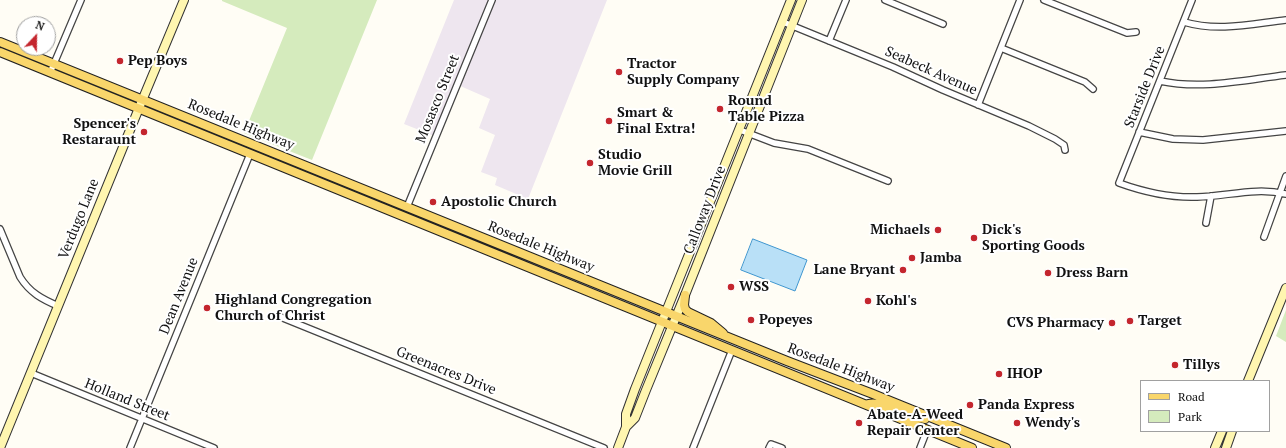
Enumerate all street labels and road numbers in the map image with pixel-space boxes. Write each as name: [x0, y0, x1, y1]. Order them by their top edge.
street label: Seabeck Avenue: [882, 43, 980, 99]
street label: Starside Drive: [1121, 44, 1169, 130]
street label: Mosasco Street: [413, 52, 463, 146]
street label: Rosedale Highway: [185, 96, 297, 154]
street label: Calloway Drive: [680, 163, 730, 257]
street label: Verdugo Lane: [55, 176, 103, 262]
street label: Rosedale Highway: [485, 218, 597, 276]
street label: Dean Avenue: [156, 255, 202, 337]
street label: Rosedale Highway: [785, 340, 897, 396]
street label: Greenacres Drive: [394, 343, 498, 399]
street label: Holland Street: [82, 375, 172, 425]

